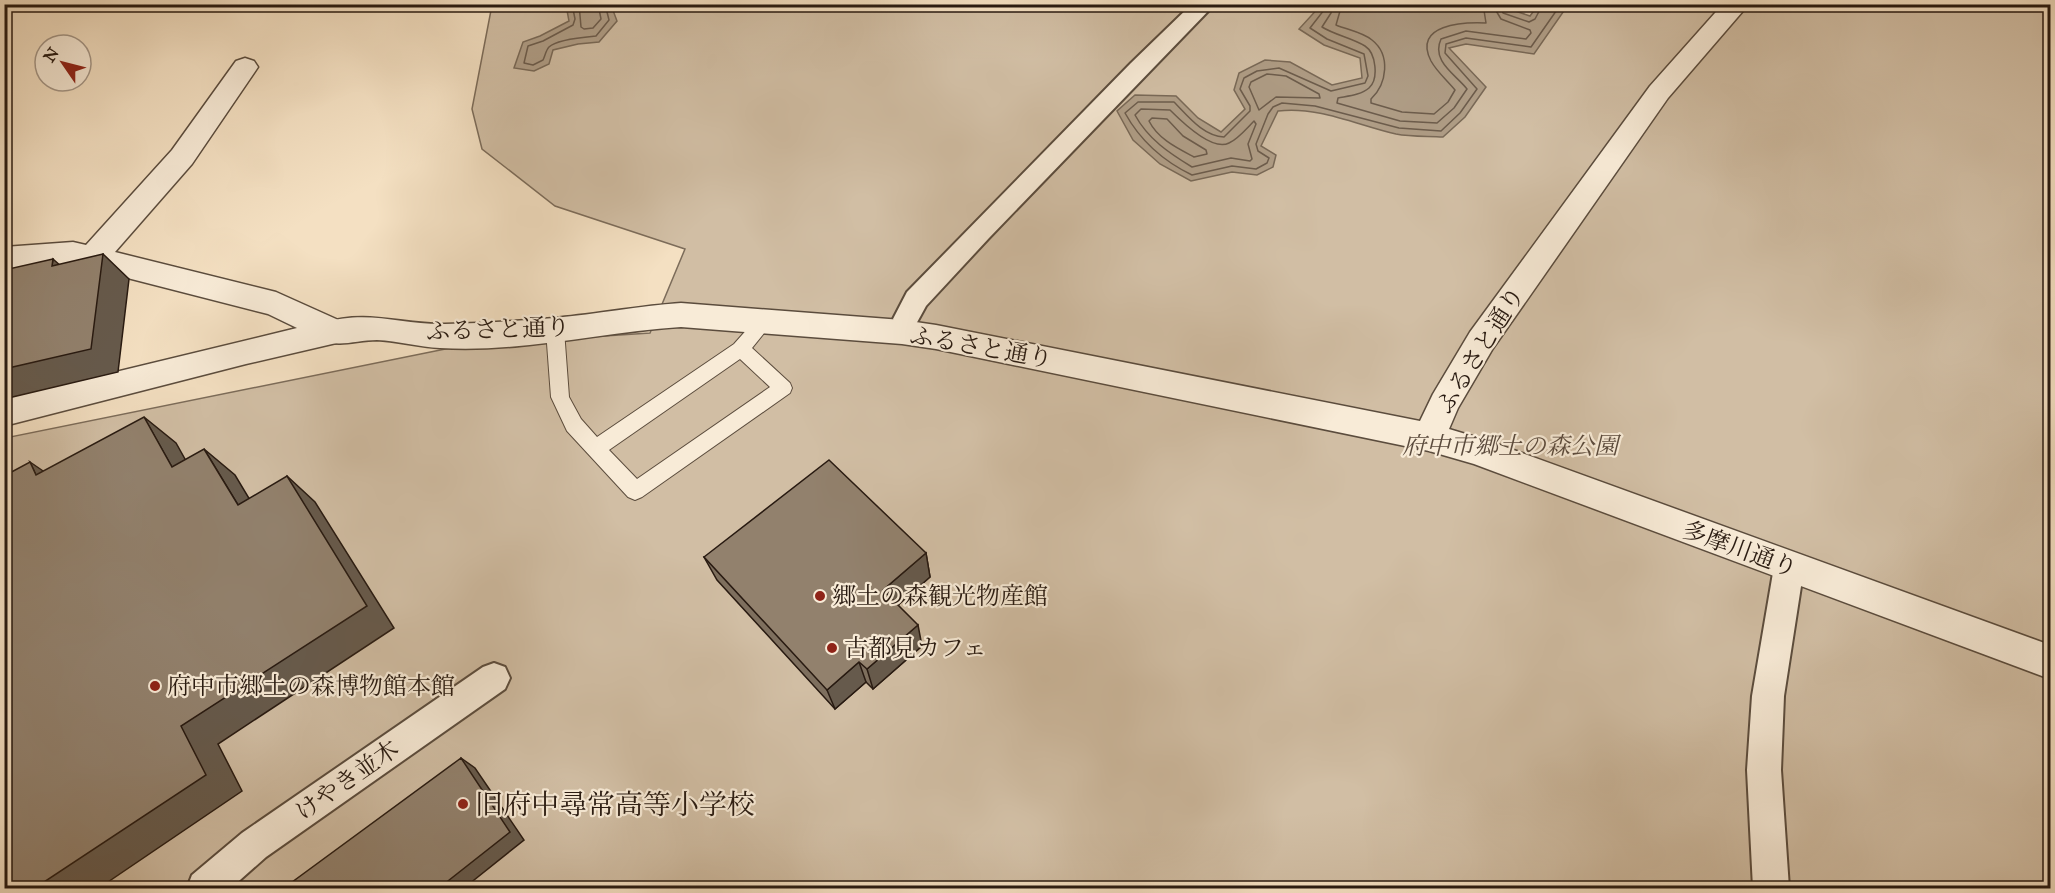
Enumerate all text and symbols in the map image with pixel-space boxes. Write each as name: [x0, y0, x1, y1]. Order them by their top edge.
north arrow: [33, 33, 93, 93]
text: N: [39, 43, 63, 66]
street label: ふるさと通り: [1429, 281, 1531, 419]
street label: ふるさと通り: [426, 311, 570, 347]
street label: ふるさと通り: [907, 320, 1055, 374]
park label: 府中市郷土の森公園: [1402, 431, 1622, 461]
street label: 多摩川通り: [1678, 514, 1802, 584]
place label: 郷土の森観光物産館: [832, 581, 1048, 611]
marker: 郷土の森観光物産館: [813, 589, 827, 603]
place label: 古都見カフェ: [844, 633, 987, 663]
marker: 古都見カフェ: [825, 641, 839, 655]
place label: 府中市郷土の森博物館本館: [167, 671, 455, 701]
marker: 府中市郷土の森博物館本館: [148, 679, 162, 693]
street label: けやき並木: [289, 733, 405, 827]
place label: 旧府中尋常高等小学校: [475, 787, 755, 822]
marker: 旧府中尋常高等小学校: [456, 797, 470, 811]

